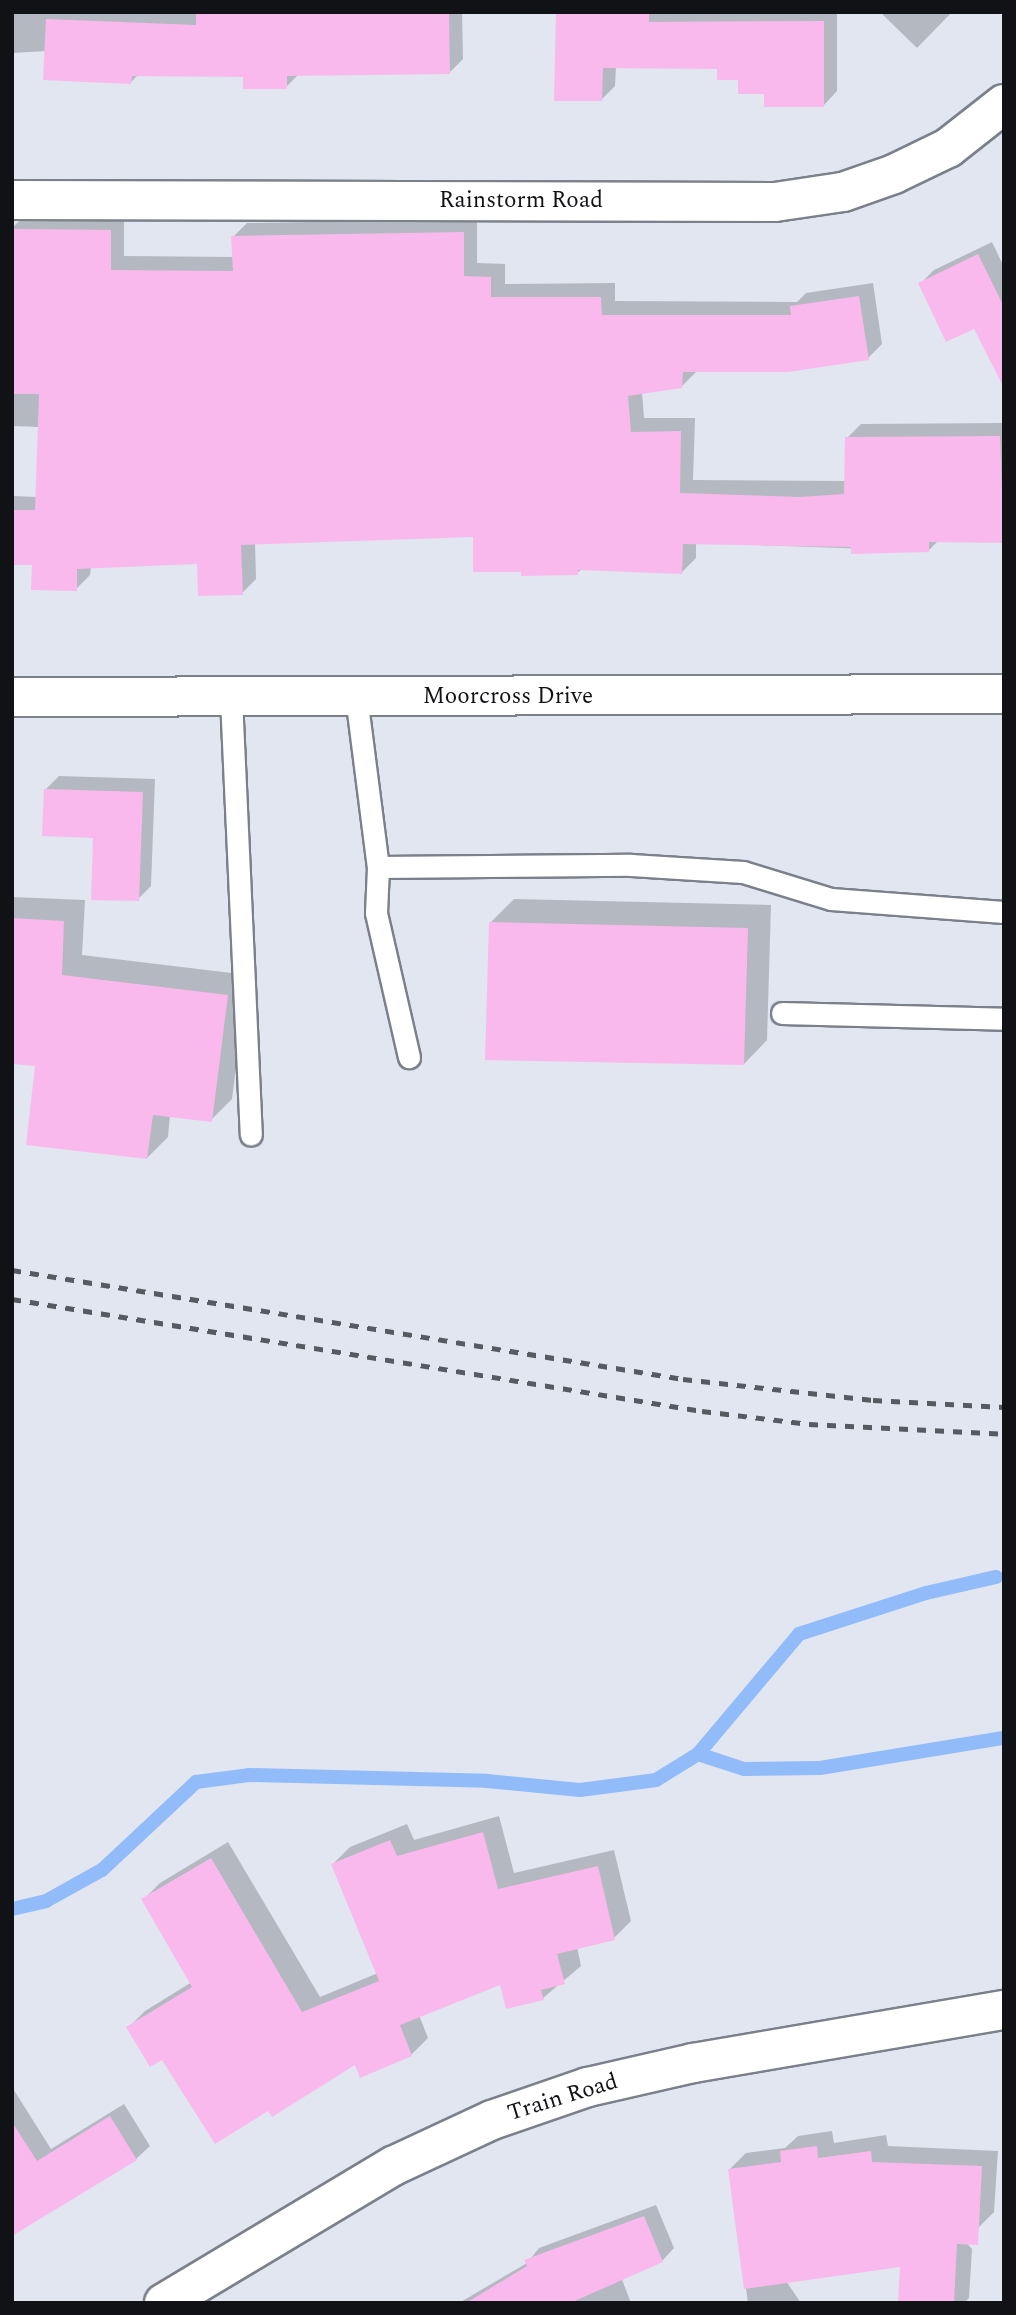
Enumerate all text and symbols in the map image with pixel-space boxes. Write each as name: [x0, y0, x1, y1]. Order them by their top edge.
street label: Rainstorm Road: [439, 187, 603, 215]
street label: Moorcross Drive: [423, 683, 593, 711]
street label: Train Road: [505, 2068, 621, 2128]

